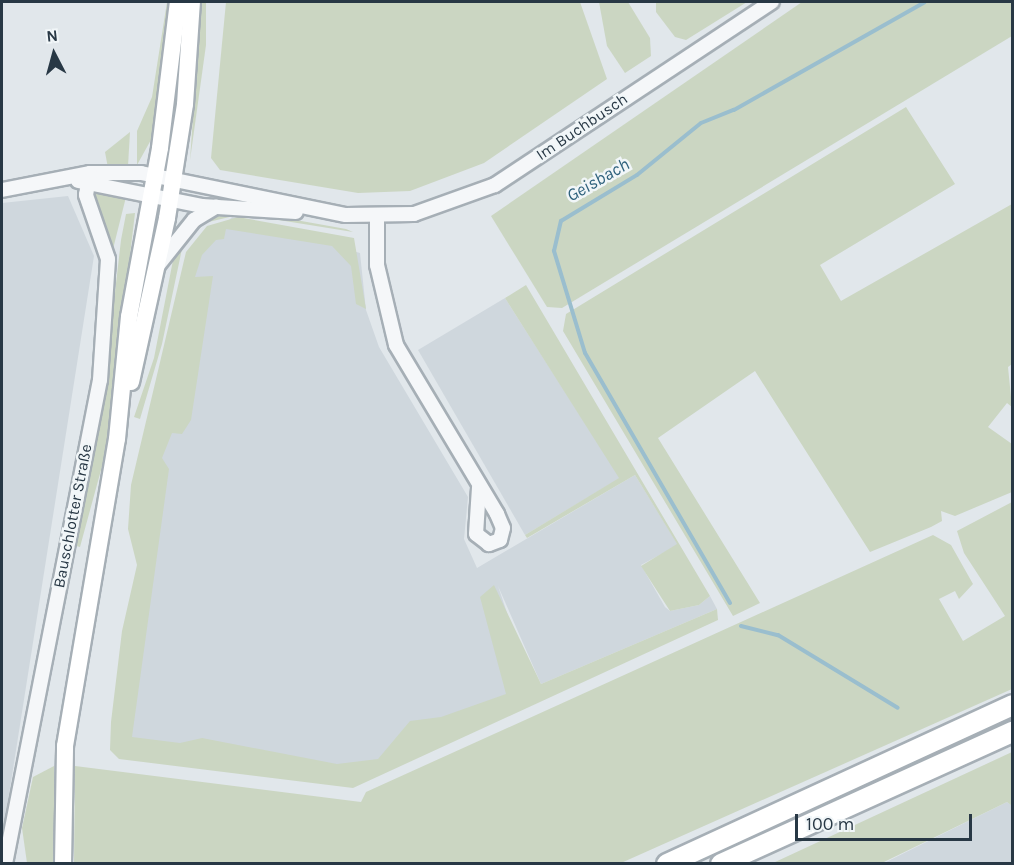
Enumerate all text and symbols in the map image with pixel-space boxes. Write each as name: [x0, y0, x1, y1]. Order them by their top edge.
north arrow: [24, 24, 84, 84]
text: N: [45, 26, 59, 46]
street label: Im Buchbusch: [533, 89, 631, 165]
water label: Geisbach: [563, 153, 633, 207]
street label: Bauschlotter Straße: [50, 442, 96, 590]
scale bar: [798, 802, 975, 840]
text: 100 m: [806, 813, 854, 835]

